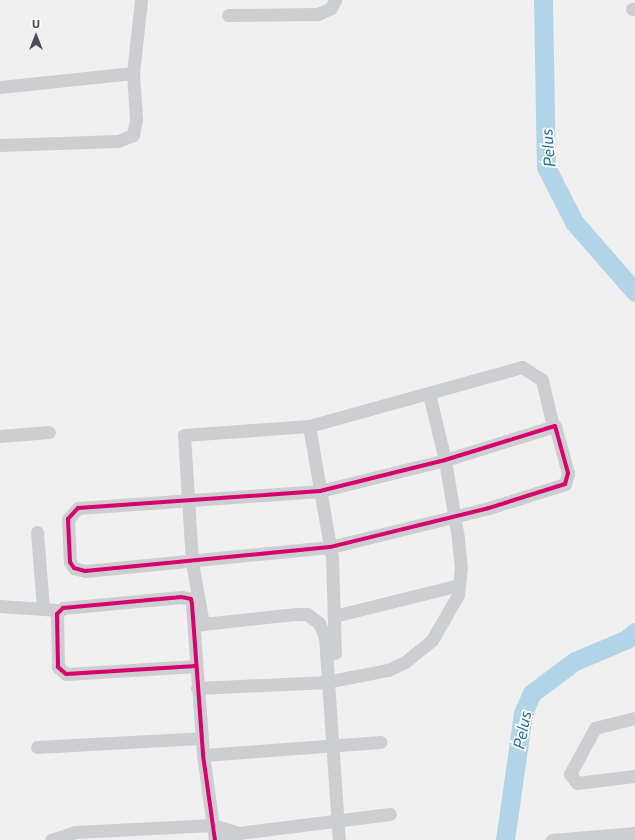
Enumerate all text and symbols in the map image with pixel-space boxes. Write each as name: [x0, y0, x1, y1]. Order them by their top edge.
north arrow: [16, 16, 56, 56]
text: U: [32, 17, 40, 30]
water label: Pelus: [537, 128, 559, 168]
water label: Pelus: [509, 709, 535, 751]

